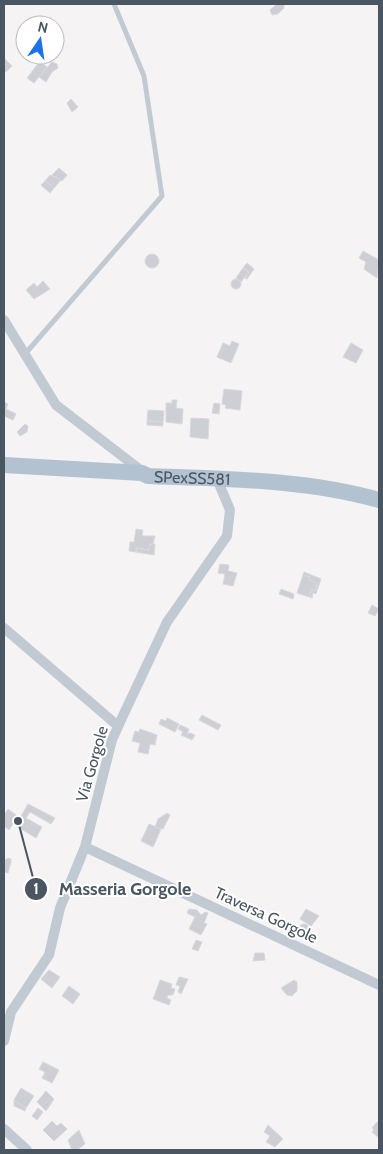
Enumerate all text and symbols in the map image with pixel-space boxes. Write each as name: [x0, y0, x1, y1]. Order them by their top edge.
north arrow: [15, 15, 65, 65]
text: N: [36, 17, 50, 37]
street label: SPexSS581: [154, 467, 231, 489]
street label: Via Gorgole: [72, 724, 112, 804]
callout: Masseria Gorgole: [23, 872, 201, 905]
text: Masseria Gorgole: [59, 878, 191, 900]
text: 1: [33, 880, 39, 898]
street label: Traversa Gorgole: [211, 883, 321, 947]

